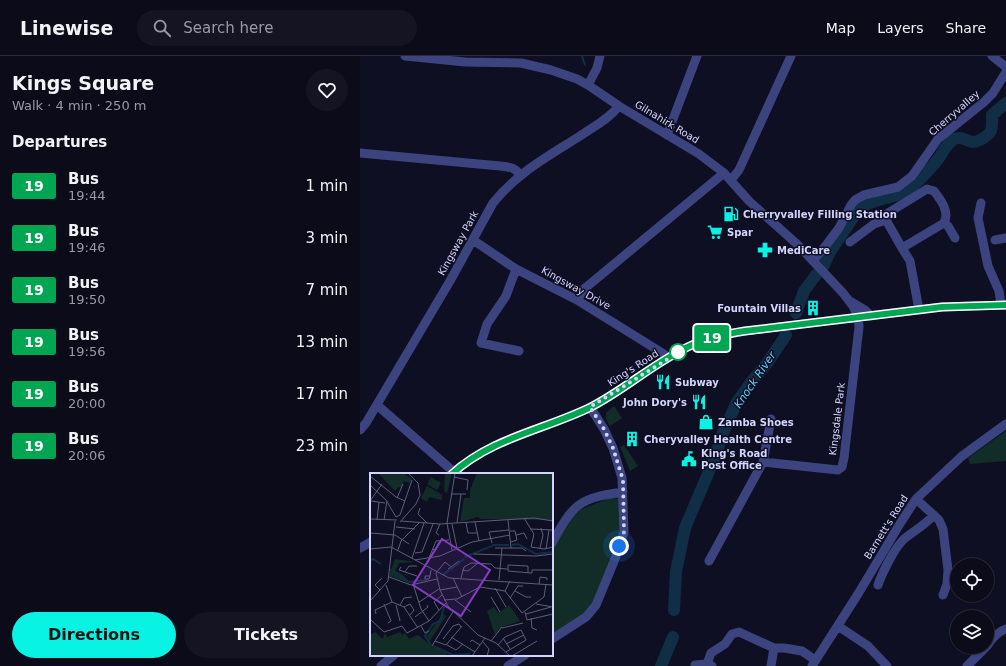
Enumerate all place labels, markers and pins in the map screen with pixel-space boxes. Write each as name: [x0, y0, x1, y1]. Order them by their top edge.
fuel station icon: Cherryvalley Filling Station: [722, 205, 740, 223]
place label: Cherryvalley Filling Station: [743, 209, 897, 220]
supermarket icon: Spar: [706, 223, 724, 241]
place label: Spar: [727, 227, 753, 238]
pharmacy icon: MediCare: [756, 241, 774, 259]
place label: MediCare: [777, 245, 830, 256]
building icon: Fountain Villas: [804, 299, 822, 317]
place label: Fountain Villas: [717, 303, 801, 314]
unlabelled marker: [669, 343, 687, 361]
restaurant icon: Subway: [654, 373, 672, 391]
place label: Subway: [675, 377, 719, 388]
restaurant icon: John Dory's: [690, 393, 708, 411]
place label: John Dory's: [622, 397, 687, 408]
shop icon: Zamba Shoes: [697, 413, 715, 431]
place label: Zamba Shoes: [718, 417, 794, 428]
building icon: Cheryvalley Health Centre: [623, 430, 641, 448]
place label: Cheryvalley Health Centre: [644, 434, 792, 445]
place label: King's Road Post Office: [701, 448, 767, 471]
public building icon: King's Road Post Office: [680, 450, 698, 468]

